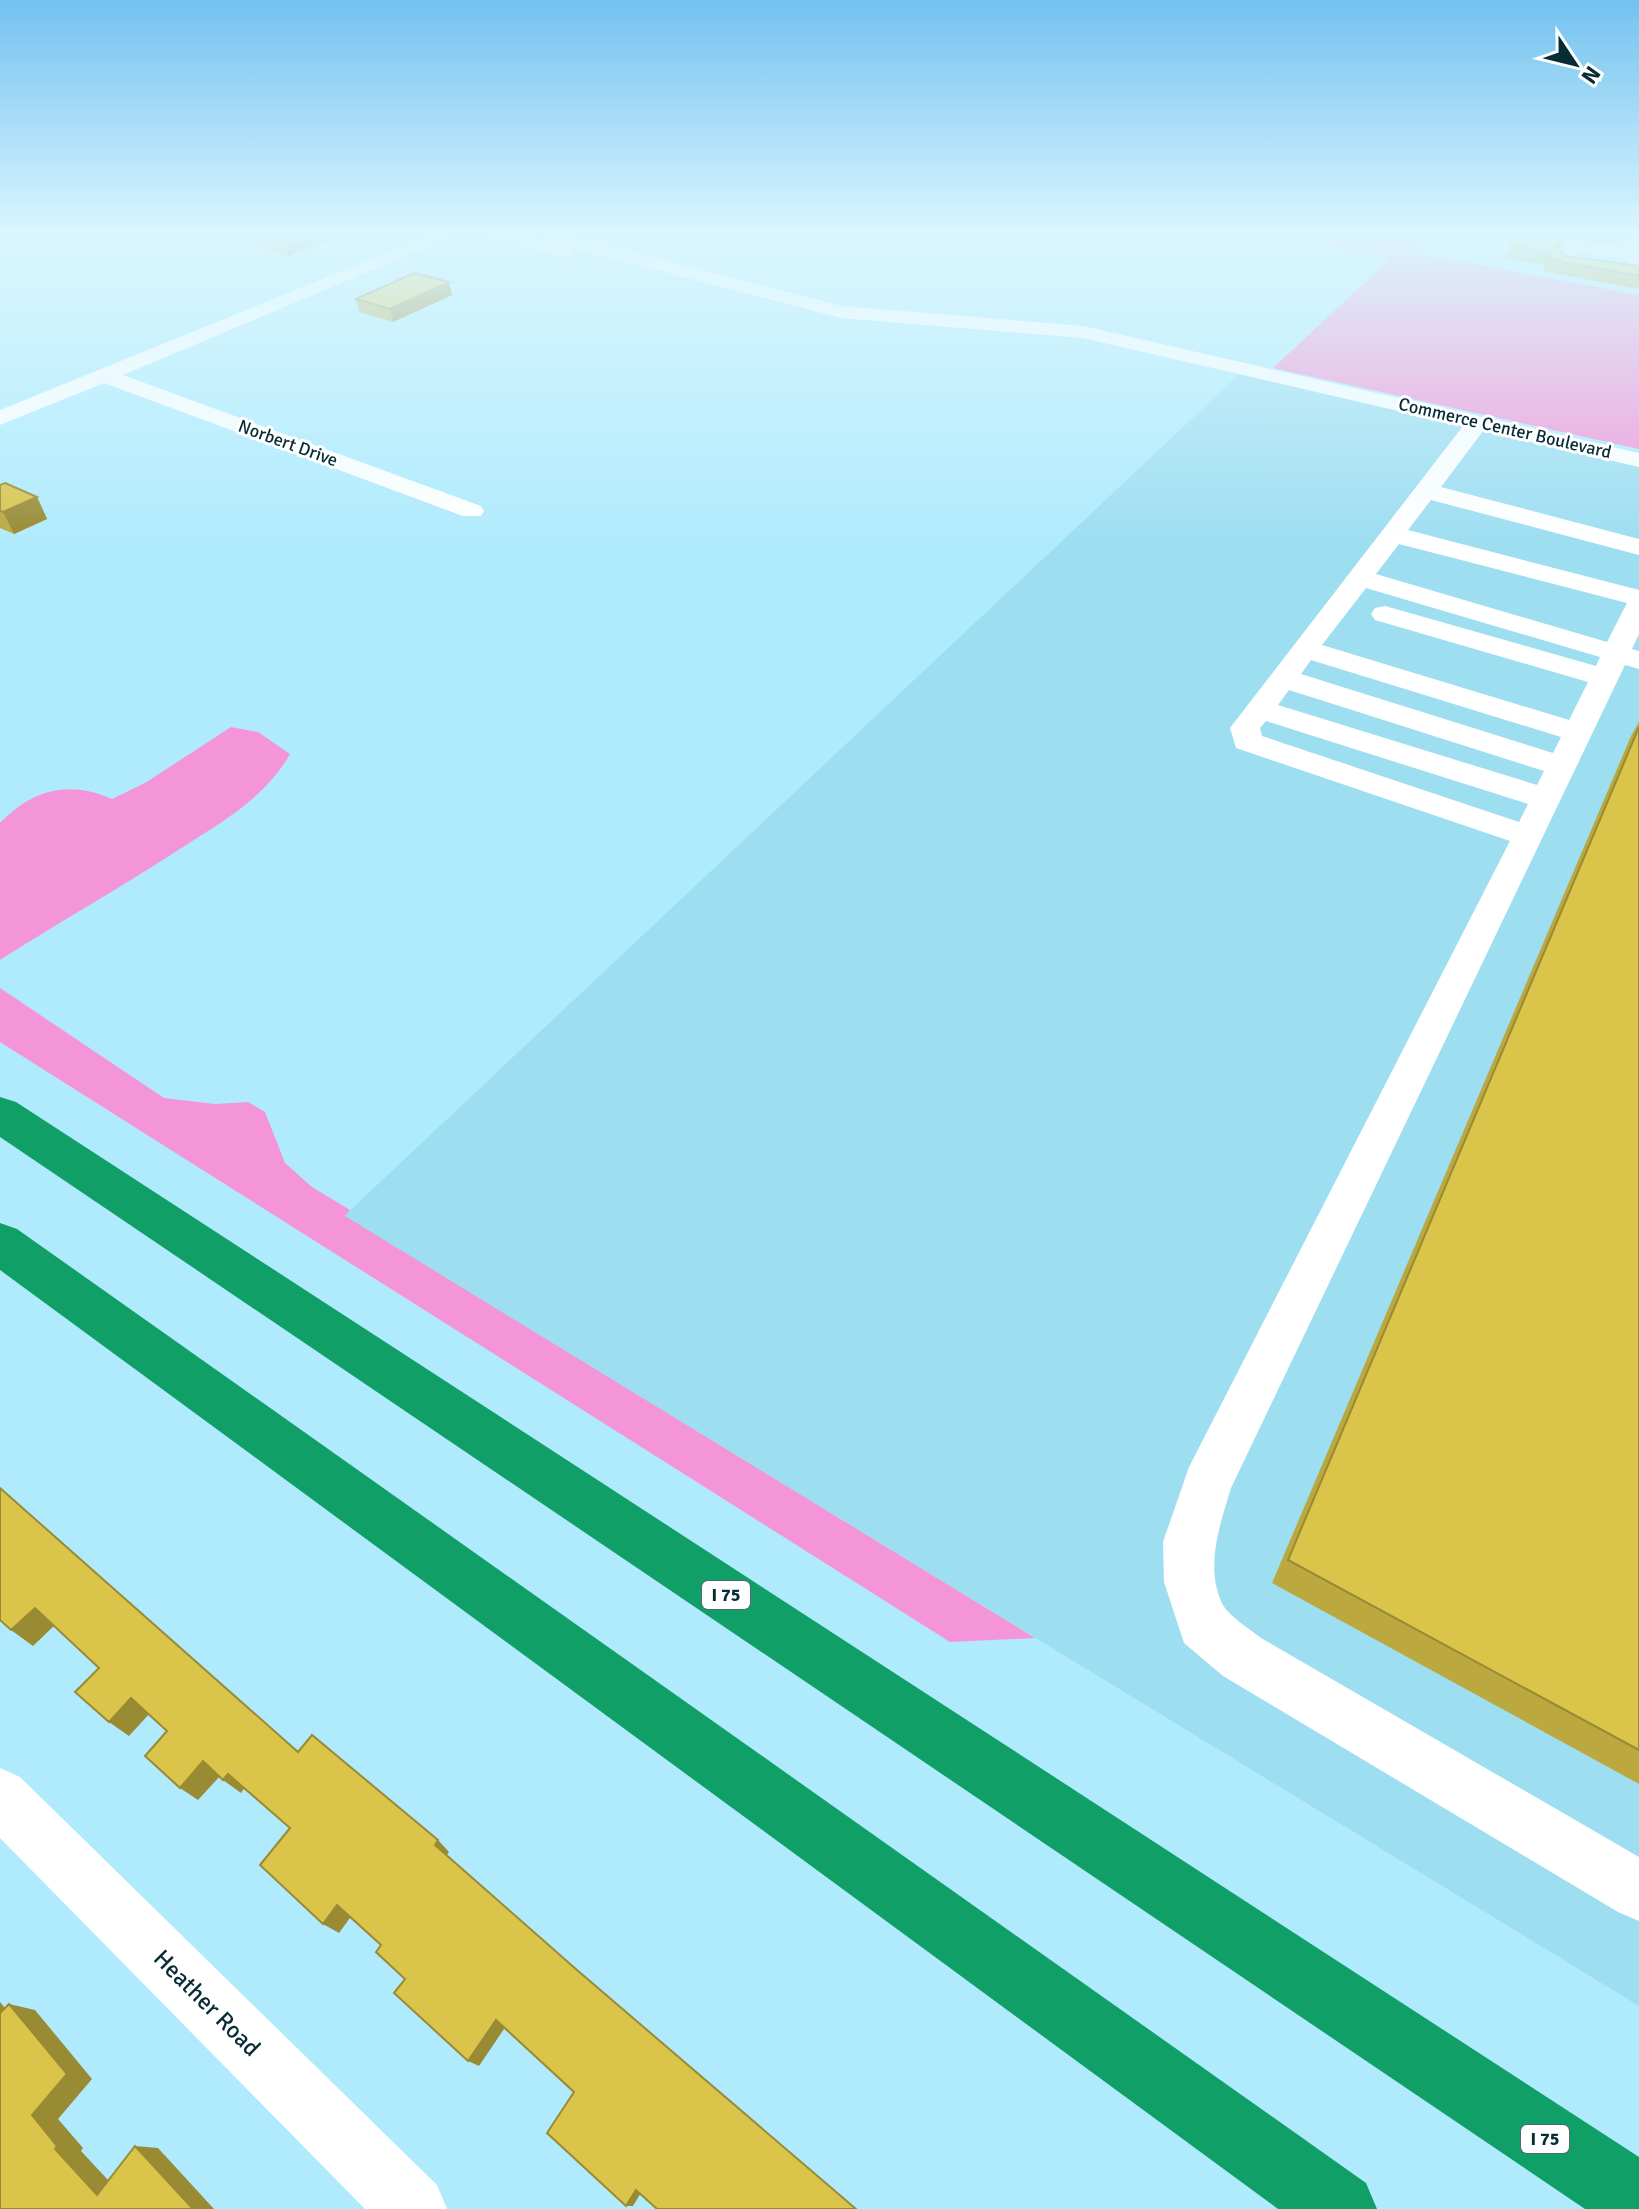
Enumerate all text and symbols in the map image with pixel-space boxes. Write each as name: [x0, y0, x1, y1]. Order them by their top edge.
north arrow: [1535, 24, 1615, 104]
text: N: [1576, 61, 1606, 89]
street label: Commerce Center Boulevard: [1396, 393, 1614, 463]
street label: Norbert Drive: [235, 415, 341, 471]
road number: I 75: [702, 1581, 750, 1609]
street label: Heather Road: [147, 1943, 267, 2063]
road number: I 75: [1521, 2125, 1569, 2153]

